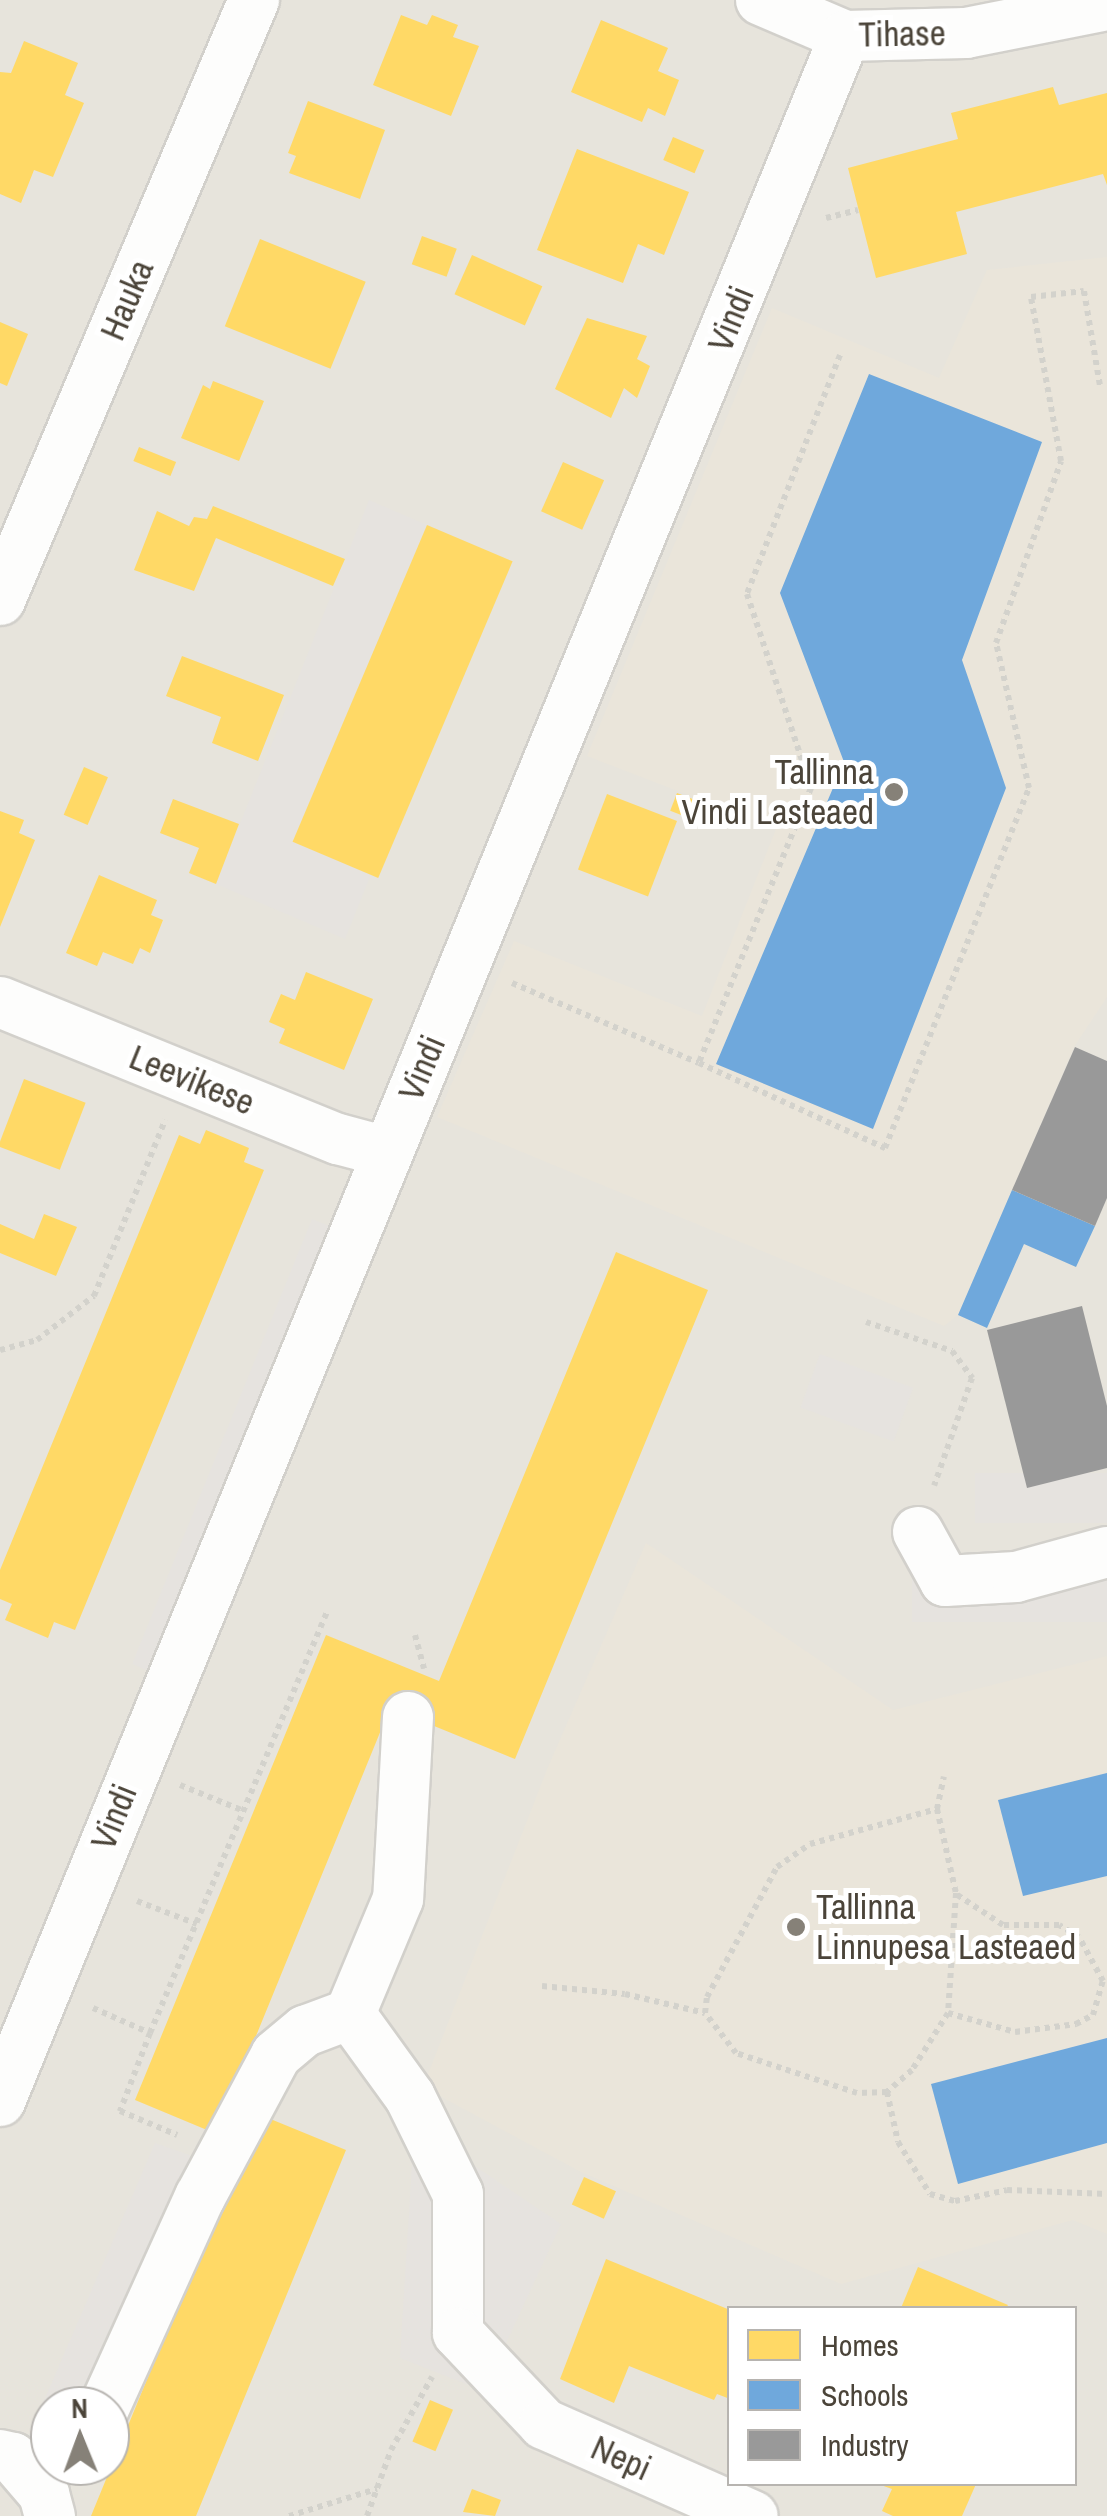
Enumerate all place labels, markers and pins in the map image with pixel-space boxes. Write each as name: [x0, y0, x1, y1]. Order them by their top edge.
place label: Tallinna Vindi Lasteaed: [681, 751, 874, 833]
marker: Tallinna Vindi Lasteaed: [883, 781, 905, 803]
place label: Tallinna Linnupesa Lasteaed: [816, 1886, 1076, 1968]
marker: Tallinna Linnupesa Lasteaed: [785, 1916, 807, 1938]

